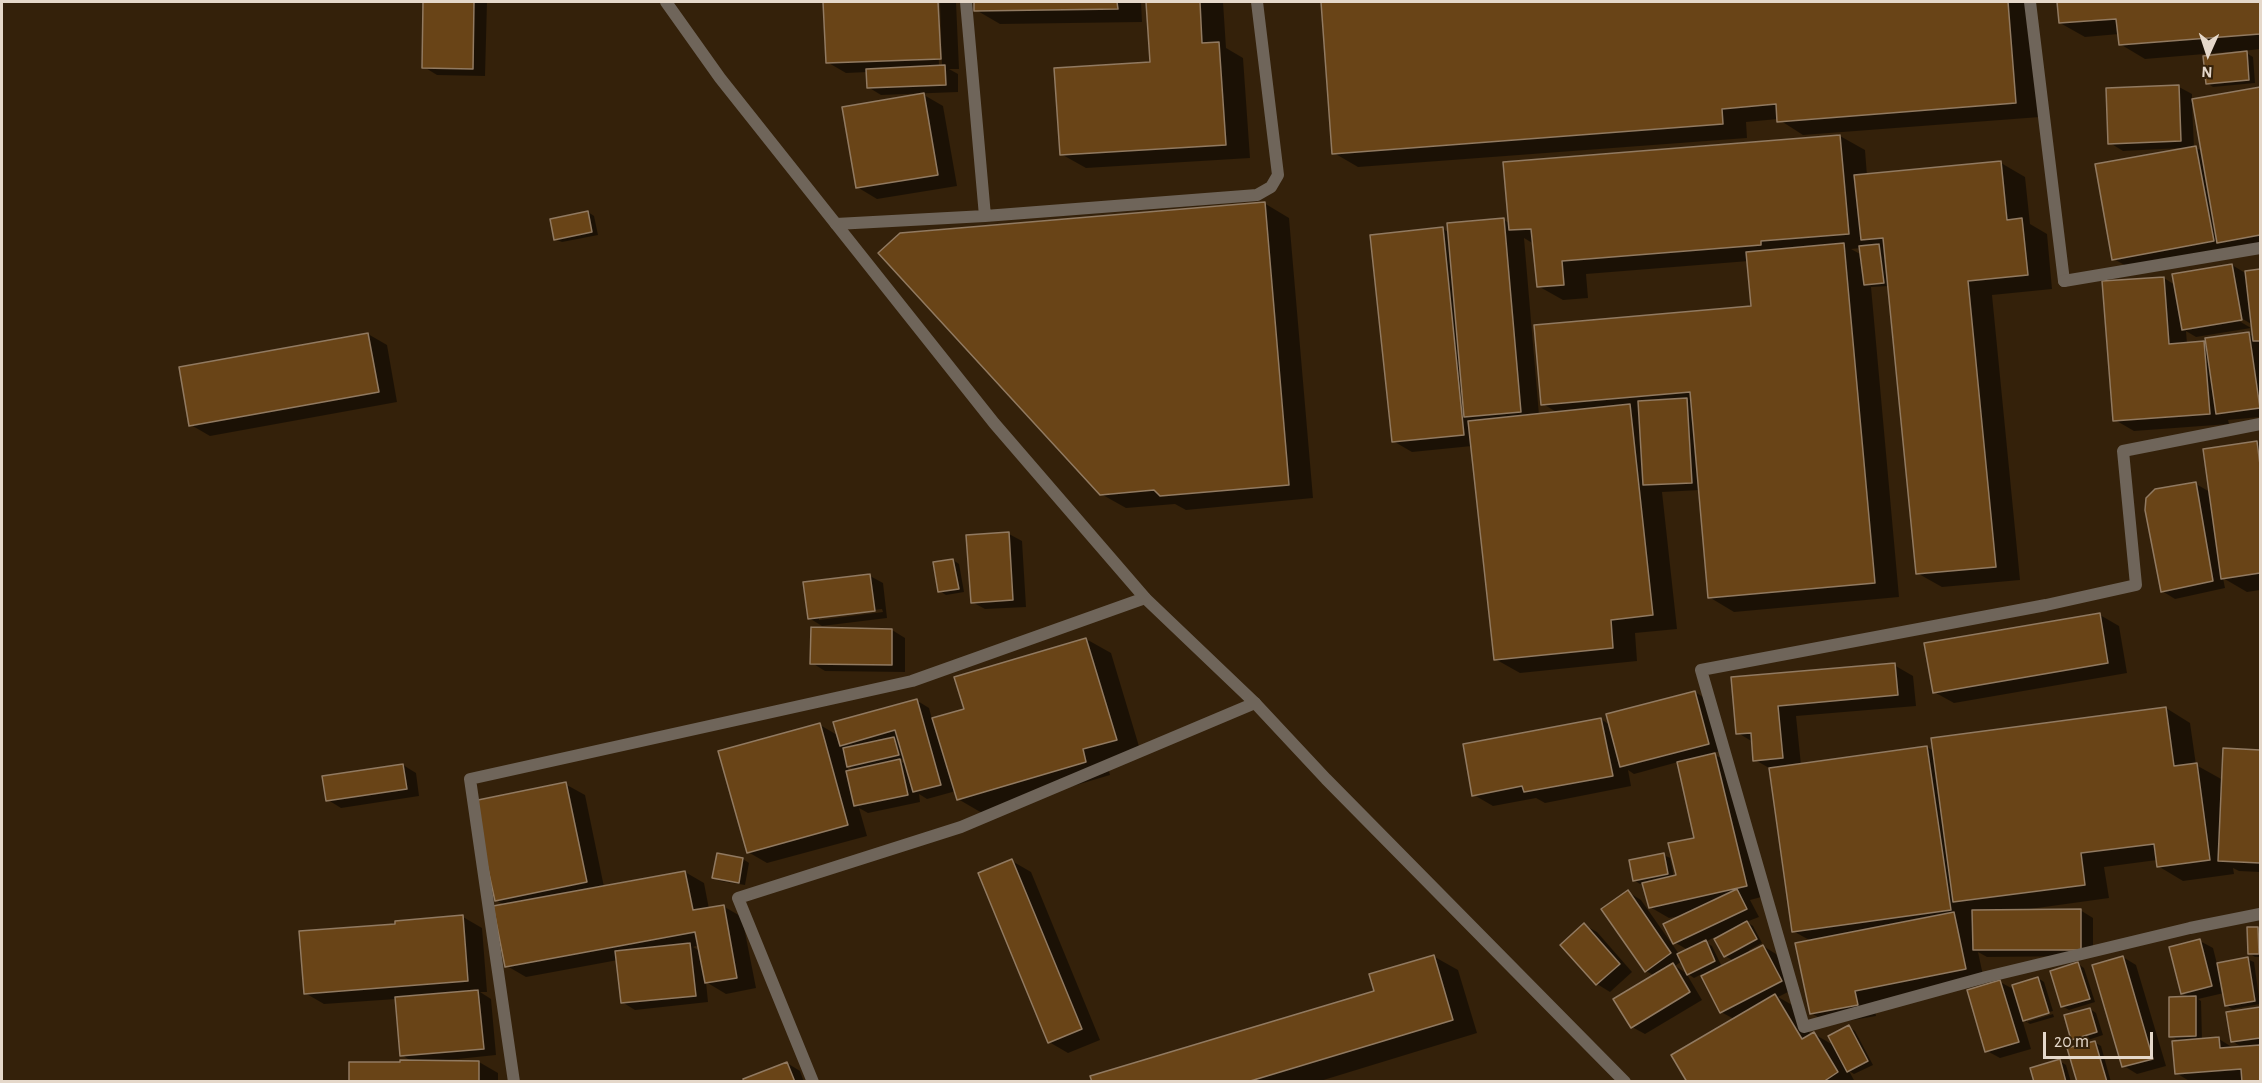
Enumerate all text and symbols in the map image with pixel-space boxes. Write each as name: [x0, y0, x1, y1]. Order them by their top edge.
north arrow: [2178, 24, 2238, 84]
text: N: [2201, 64, 2213, 80]
scale bar: [2046, 1020, 2156, 1058]
text: 20 m: [2054, 1033, 2089, 1051]

